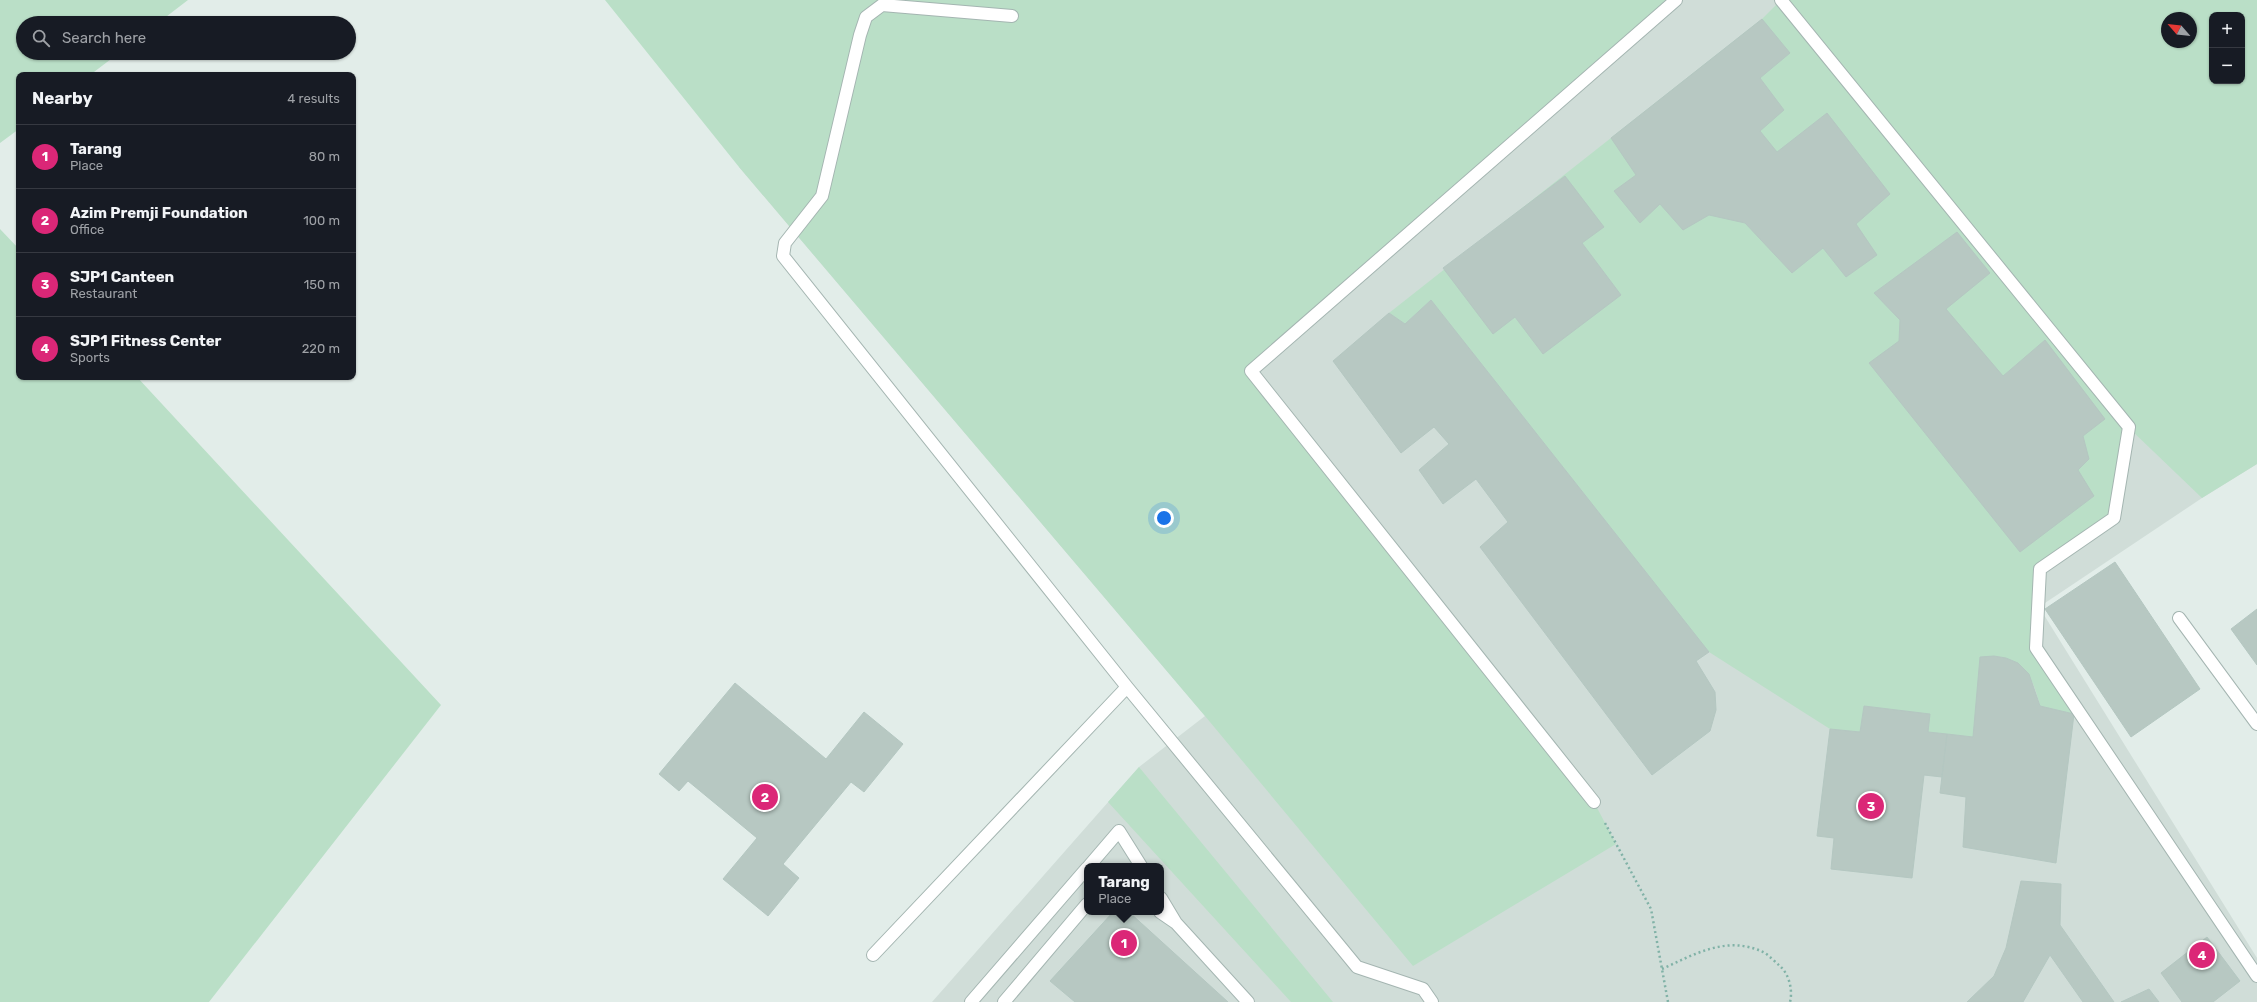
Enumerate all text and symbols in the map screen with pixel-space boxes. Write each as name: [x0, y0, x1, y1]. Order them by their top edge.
north arrow: [2161, 12, 2197, 48]
map controls: [2209, 12, 2245, 84]
button: +: [2209, 12, 2245, 48]
search box: [16, 16, 356, 60]
icon: search: [30, 27, 52, 49]
text: Search here: [62, 29, 146, 47]
button: −: [2209, 48, 2245, 84]
text: Nearby: [32, 88, 93, 108]
text: 4 results: [287, 91, 340, 106]
text: Tarang: [70, 140, 122, 158]
text: 1: [42, 149, 48, 164]
text: 80 m: [309, 149, 340, 164]
text: Place: [70, 158, 103, 173]
text: Azim Premji Foundation: [70, 204, 248, 222]
text: 2: [41, 213, 49, 228]
text: 100 m: [303, 213, 340, 228]
text: Office: [70, 222, 104, 237]
text: SJP1 Canteen: [70, 268, 174, 286]
text: 3: [41, 277, 49, 292]
text: 150 m: [304, 277, 340, 292]
text: Restaurant: [70, 286, 137, 301]
text: SJP1 Fitness Center: [70, 332, 221, 350]
text: 4: [41, 341, 49, 356]
text: 220 m: [302, 341, 340, 356]
text: Sports: [70, 350, 110, 365]
your location: [1154, 508, 1174, 528]
pin: 2: [752, 782, 778, 812]
pin: 3: [1858, 791, 1884, 821]
popup: [1084, 863, 1164, 915]
text: Tarang: [1098, 873, 1150, 891]
text: Place: [1098, 891, 1131, 906]
pin: 1: [1111, 928, 1137, 958]
pin: 4: [2189, 940, 2215, 970]

